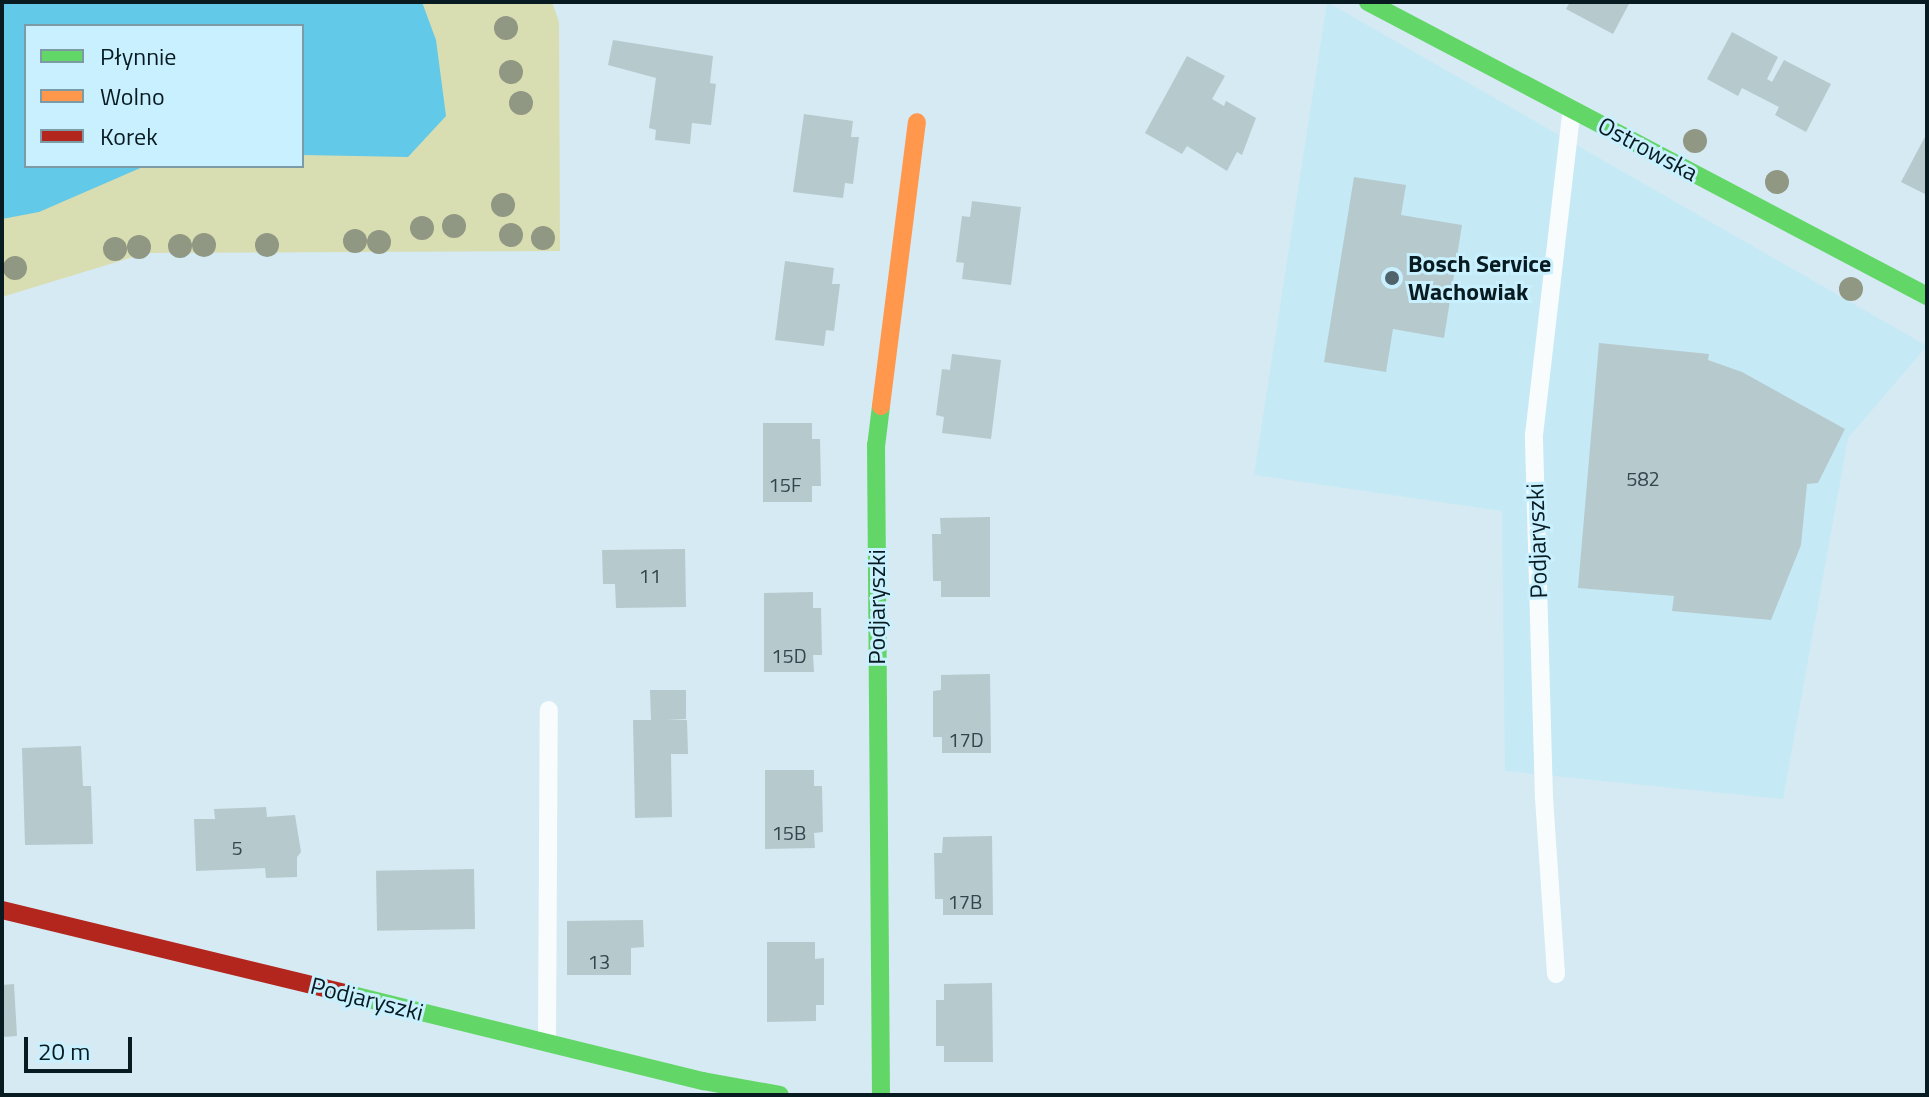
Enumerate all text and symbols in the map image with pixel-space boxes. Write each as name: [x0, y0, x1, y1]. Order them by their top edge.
legend: [24, 24, 304, 168]
text: Płynnie: [100, 38, 176, 74]
text: Wolno: [100, 78, 165, 114]
street label: Ostrowska: [1593, 111, 1703, 187]
text: Korek: [100, 118, 158, 154]
place label: Bosch Service Wachowiak: [1408, 250, 1551, 306]
marker: Bosch Service Wachowiak: [1383, 269, 1401, 287]
house number: 582: [1626, 466, 1660, 490]
house number: 15F: [769, 472, 801, 496]
street label: Podjaryszki: [1521, 483, 1553, 599]
street label: Podjaryszki: [863, 549, 891, 665]
house number: 11: [639, 563, 661, 587]
house number: 15D: [771, 643, 807, 667]
house number: 17D: [948, 727, 984, 751]
house number: 15B: [772, 820, 806, 844]
house number: 5: [231, 835, 243, 859]
house number: 17B: [948, 889, 982, 913]
house number: 13: [588, 949, 610, 973]
street label: Podjaryszki: [308, 971, 426, 1027]
scale bar: [28, 1021, 136, 1071]
text: 20 m: [38, 1033, 90, 1069]

